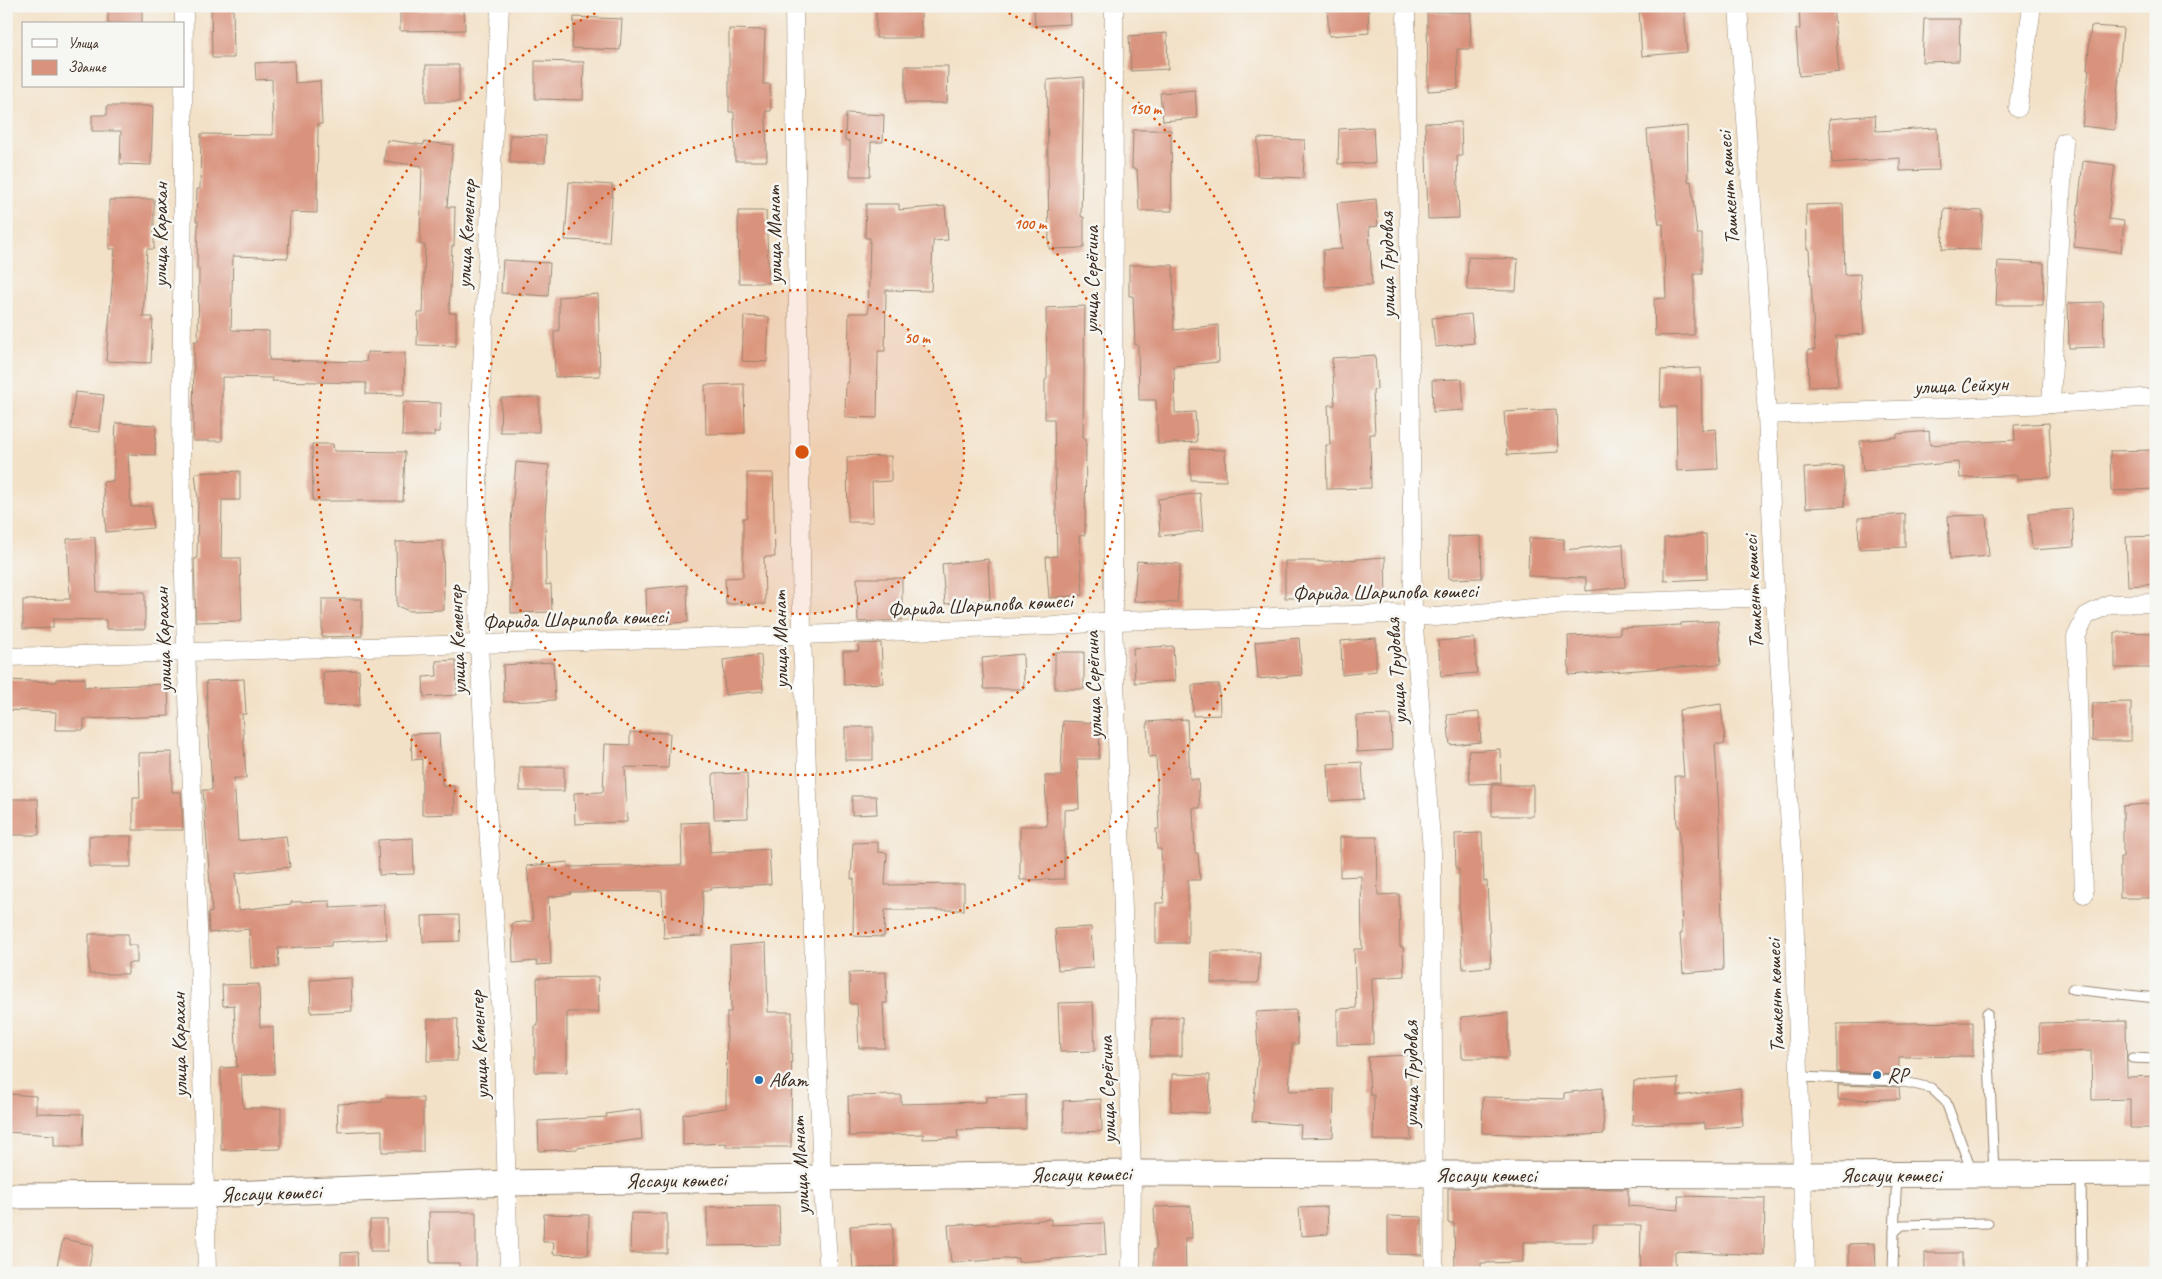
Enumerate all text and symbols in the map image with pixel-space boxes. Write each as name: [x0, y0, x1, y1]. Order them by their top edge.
legend: [22, 22, 185, 88]
text: Улица: [68, 34, 99, 53]
text: Здание: [68, 58, 107, 77]
text: 150 m: [1129, 100, 1163, 119]
street label: Ташкент көшесі: [1711, 127, 1745, 246]
street label: улица Кеменгер: [450, 177, 482, 291]
street label: улица Карахан: [147, 181, 173, 289]
street label: улица Манат: [760, 185, 788, 286]
street label: улица Трудовая: [1373, 210, 1401, 321]
text: 100 m: [1014, 215, 1048, 234]
street label: улица Серёгина: [1078, 225, 1104, 336]
text: 50 m: [904, 329, 931, 348]
street label: улица Сейхун: [1912, 370, 2010, 400]
centre of rings: [793, 443, 811, 461]
street label: Ташкент көшесі: [1737, 531, 1769, 650]
street label: Фарида Шарипова көшесі: [1292, 577, 1481, 607]
street label: улица Кеменгер: [442, 583, 472, 697]
street label: улица Карахан: [148, 586, 178, 695]
street label: Фарида Шарипова көшесі: [887, 587, 1076, 623]
street label: улица Манат: [766, 590, 794, 691]
street label: Фарида Шарипова көшесі: [482, 603, 671, 635]
street label: улица Трудовая: [1379, 616, 1413, 727]
street label: улица Серёгина: [1078, 629, 1108, 741]
street label: Ташкент көшесі: [1760, 936, 1790, 1053]
street label: улица Кеменгер: [463, 988, 495, 1102]
street label: улица Карахан: [165, 991, 193, 1100]
street label: улица Трудовая: [1398, 1019, 1424, 1129]
street label: улица Серёгина: [1092, 1034, 1122, 1146]
place label: RP: [1887, 1062, 1911, 1088]
place label: Ават: [769, 1067, 809, 1093]
marker: RP: [1871, 1069, 1883, 1081]
marker: Ават: [753, 1074, 765, 1086]
street label: улица Манат: [784, 1115, 816, 1217]
street label: Яссауи көшесі: [1030, 1160, 1135, 1188]
street label: Яссауи көшесі: [1436, 1162, 1539, 1188]
street label: Яссауи көшесі: [1841, 1162, 1944, 1188]
street label: Яссауи көшесі: [625, 1166, 730, 1194]
street label: Яссауи көшесі: [220, 1178, 325, 1208]

